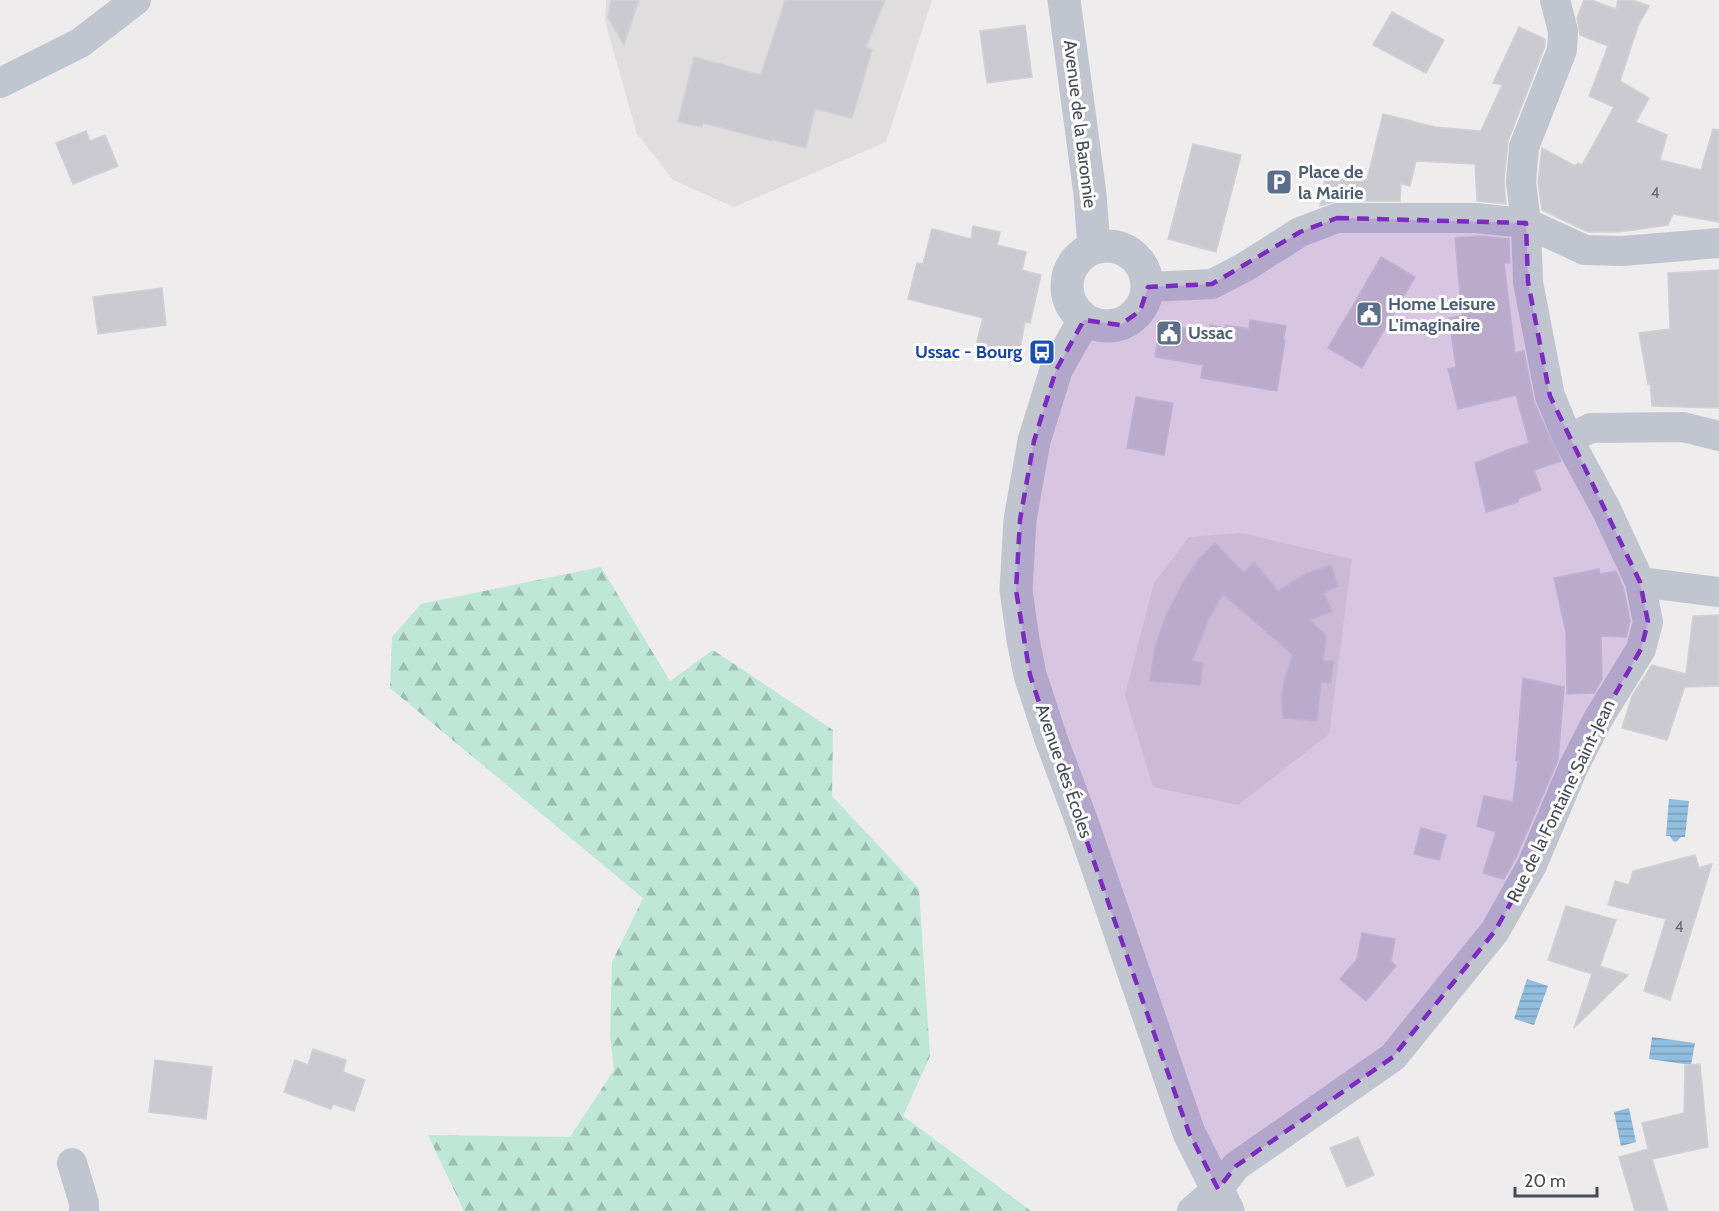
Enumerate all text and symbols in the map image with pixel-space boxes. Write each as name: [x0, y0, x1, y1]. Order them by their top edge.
street label: Avenue de la Baronnie: [1059, 39, 1101, 209]
place label: Place de la Mairie: [1298, 161, 1363, 204]
parking icon: Place de la Mairie: [1264, 167, 1294, 197]
house number: 4: [1651, 184, 1660, 202]
place label: Home Leisure L'imaginaire: [1388, 293, 1495, 336]
public building icon: Home Leisure L'imaginaire: [1354, 299, 1384, 329]
public building icon: Ussac: [1154, 318, 1184, 348]
place label: Ussac: [1188, 322, 1233, 344]
bus stop icon: Ussac - Bourg: [1027, 337, 1057, 367]
place label: Ussac - Bourg: [915, 341, 1022, 363]
street label: Rue de la Fontaine Saint-Jean: [1502, 696, 1620, 906]
street label: Avenue des Écoles: [1031, 701, 1097, 841]
house number: 4: [1675, 918, 1684, 936]
scale bar: [1515, 1160, 1598, 1198]
text: 20 m: [1524, 1170, 1566, 1192]

